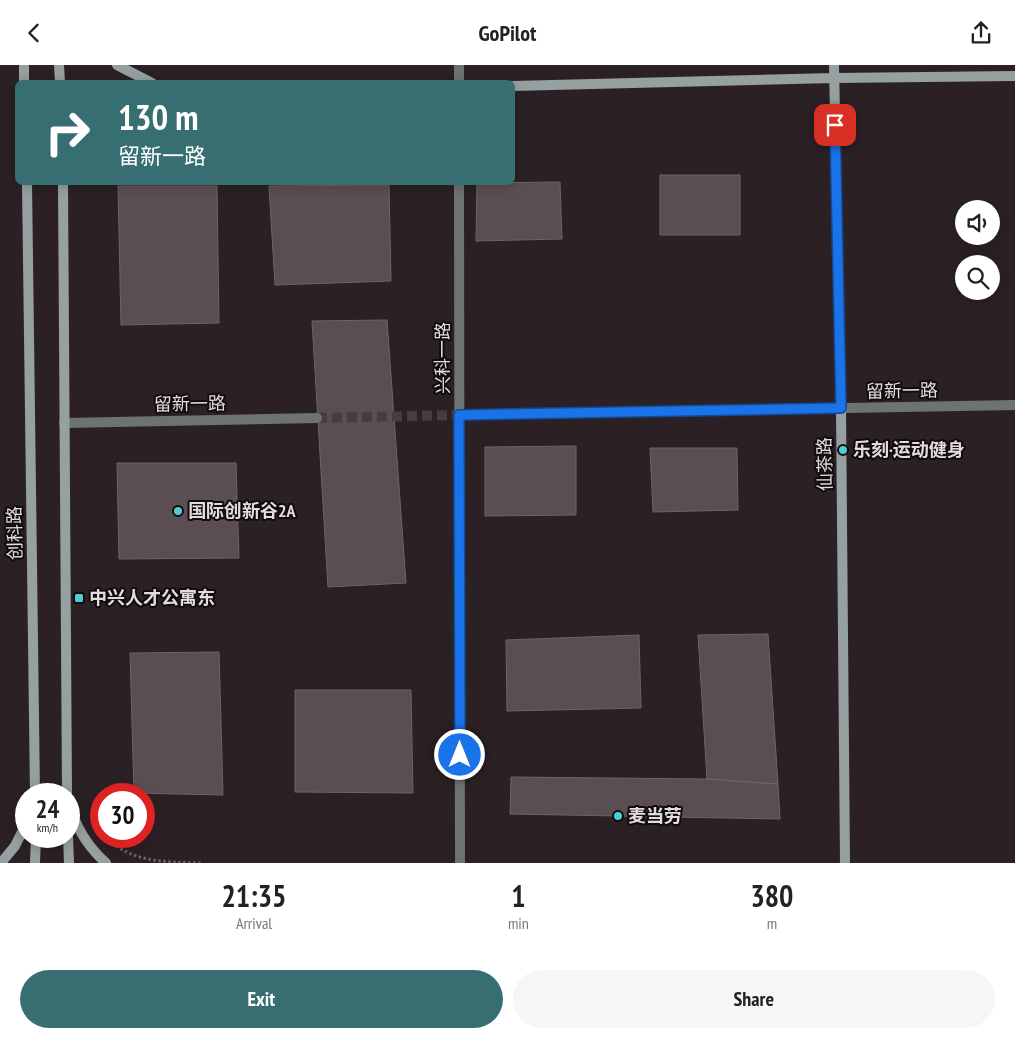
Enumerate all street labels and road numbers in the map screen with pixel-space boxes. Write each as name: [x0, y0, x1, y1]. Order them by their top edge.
street label: 兴科一路: [431, 322, 454, 394]
street label: 留新一路: [866, 378, 938, 403]
street label: 留新一路: [154, 391, 226, 416]
street label: 仙茶路: [813, 437, 836, 491]
street label: 创科路: [3, 506, 26, 560]

